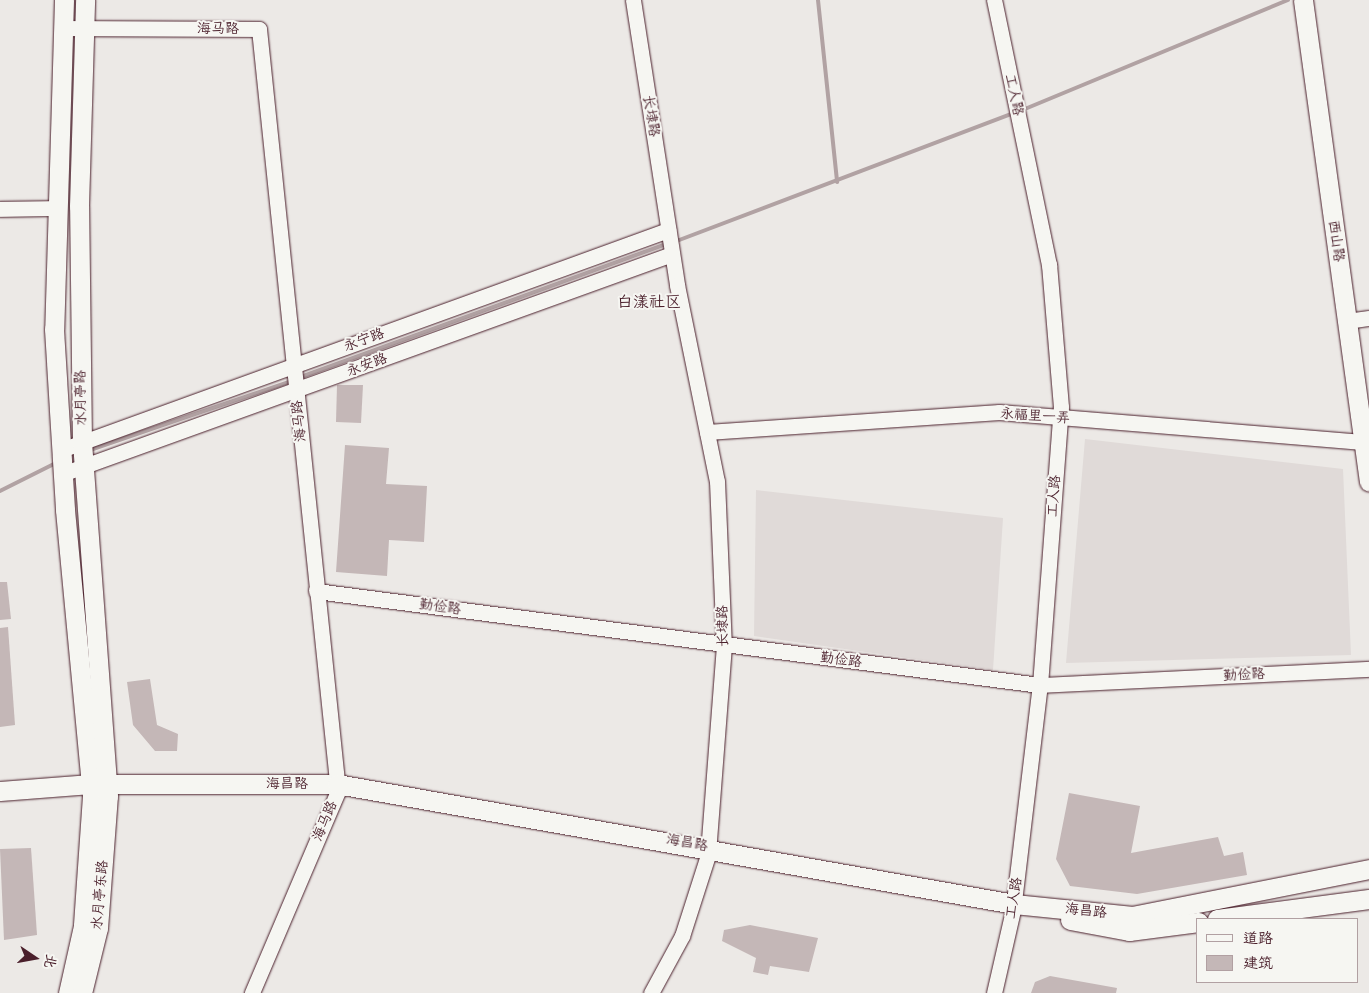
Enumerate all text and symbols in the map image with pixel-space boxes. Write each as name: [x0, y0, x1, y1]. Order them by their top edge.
street label: 海马路: [197, 21, 239, 37]
street label: 工人路: [1001, 73, 1027, 117]
street label: 长埭路: [639, 94, 663, 138]
street label: 西山路: [1325, 219, 1347, 263]
district label: 白漾社区: [617, 292, 681, 312]
street label: 永宁路: [341, 325, 387, 355]
street label: 永安路: [344, 350, 390, 380]
street label: 水月亭路: [72, 370, 90, 426]
street label: 海马路: [288, 399, 310, 443]
street label: 永福里一弄: [999, 405, 1071, 427]
street label: 工人路: [1044, 474, 1064, 518]
street label: 勤俭路: [418, 596, 462, 618]
street label: 长埭路: [714, 605, 732, 647]
street label: 勤俭路: [819, 649, 863, 671]
street label: 勤俭路: [1223, 666, 1265, 684]
street label: 海昌路: [266, 776, 308, 792]
street label: 海马路: [309, 798, 341, 844]
street label: 海昌路: [665, 831, 709, 855]
street label: 水月亭东路: [89, 859, 111, 931]
street label: 工人路: [1002, 876, 1026, 920]
street label: 海昌路: [1064, 900, 1108, 922]
legend: [1196, 918, 1359, 983]
text: 道路: [1243, 925, 1273, 951]
north arrow: [10, 933, 60, 983]
text: 建筑: [1243, 950, 1273, 976]
text: 北: [36, 952, 64, 971]

